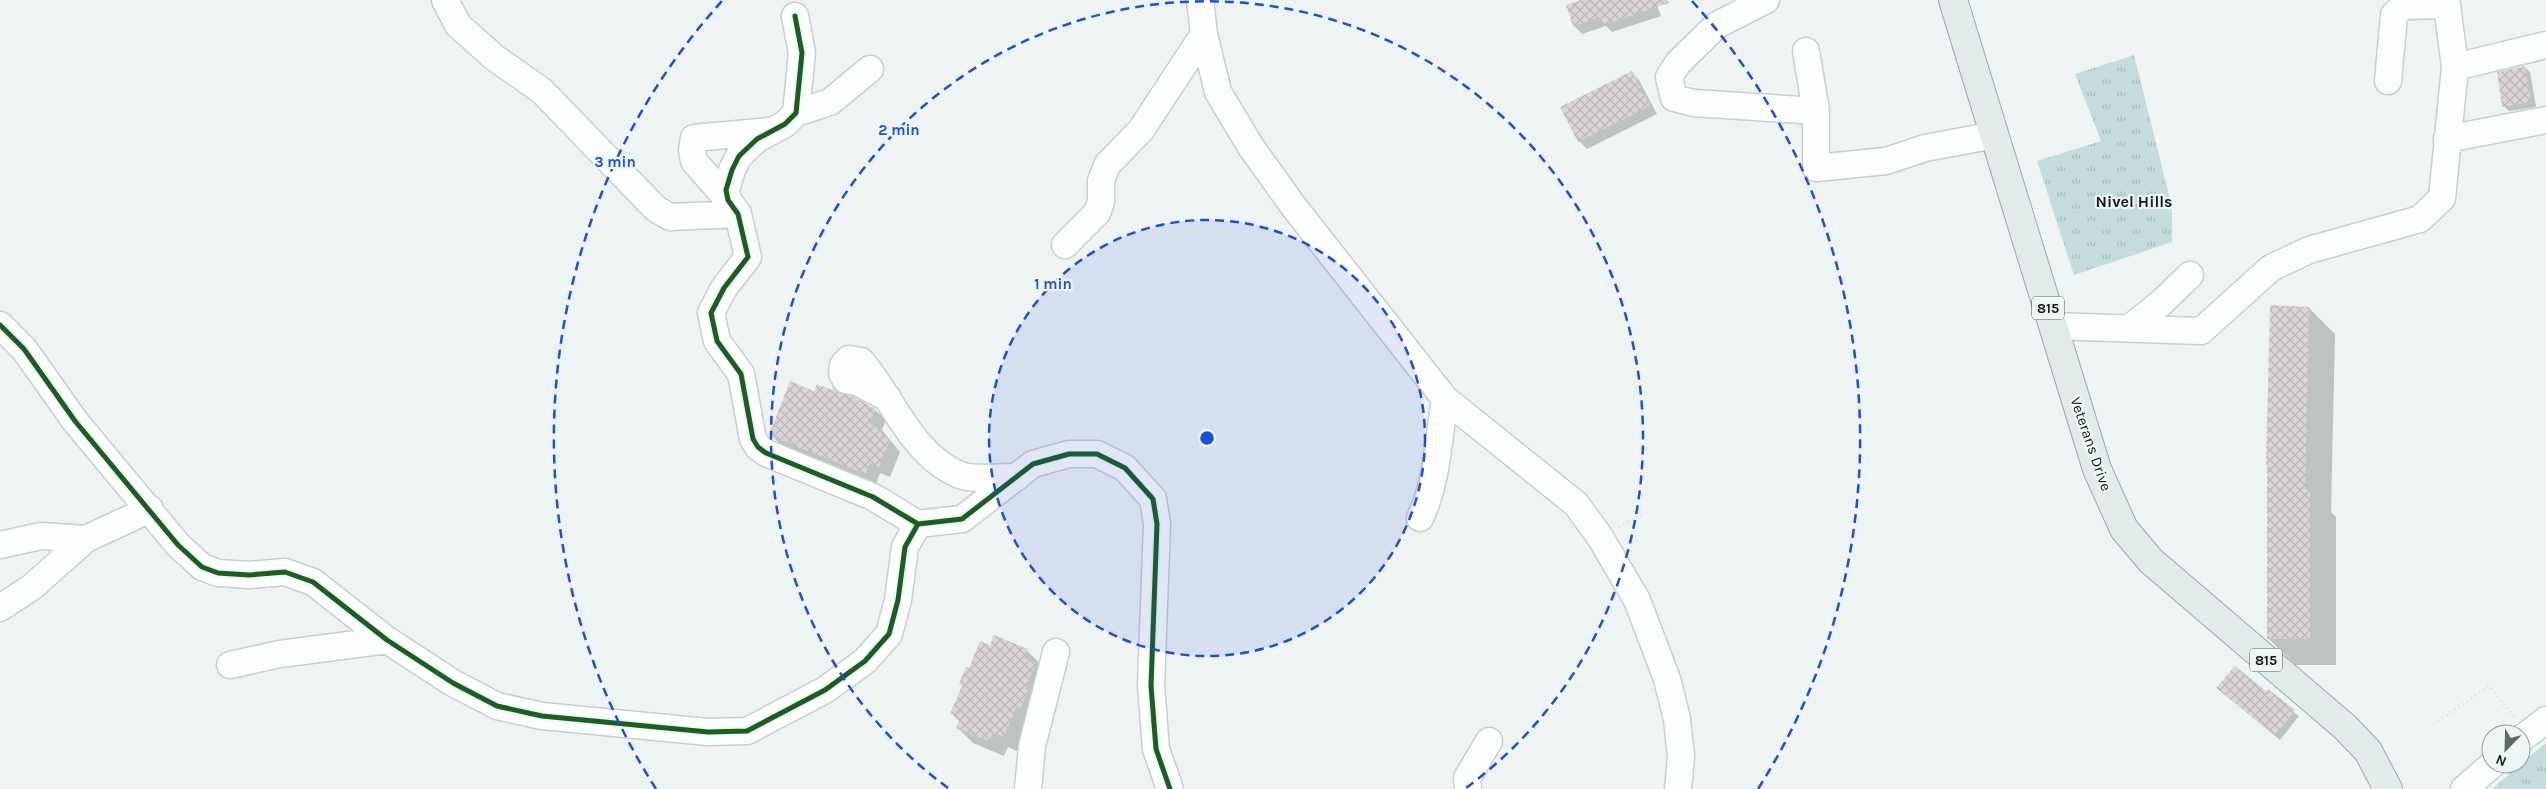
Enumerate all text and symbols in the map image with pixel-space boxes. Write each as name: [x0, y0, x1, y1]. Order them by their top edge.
text: 2 min: [878, 121, 920, 139]
text: 3 min: [594, 153, 636, 171]
district label: Nivel Hills: [2095, 192, 2173, 211]
text: 1 min: [1034, 275, 1072, 293]
road number: 815: [2032, 296, 2064, 320]
street label: Veterans Drive: [2067, 395, 2115, 493]
centre of rings: [1198, 429, 1216, 447]
road number: 815: [2250, 648, 2282, 672]
north arrow: [2481, 724, 2531, 774]
text: N: [2493, 751, 2509, 770]

